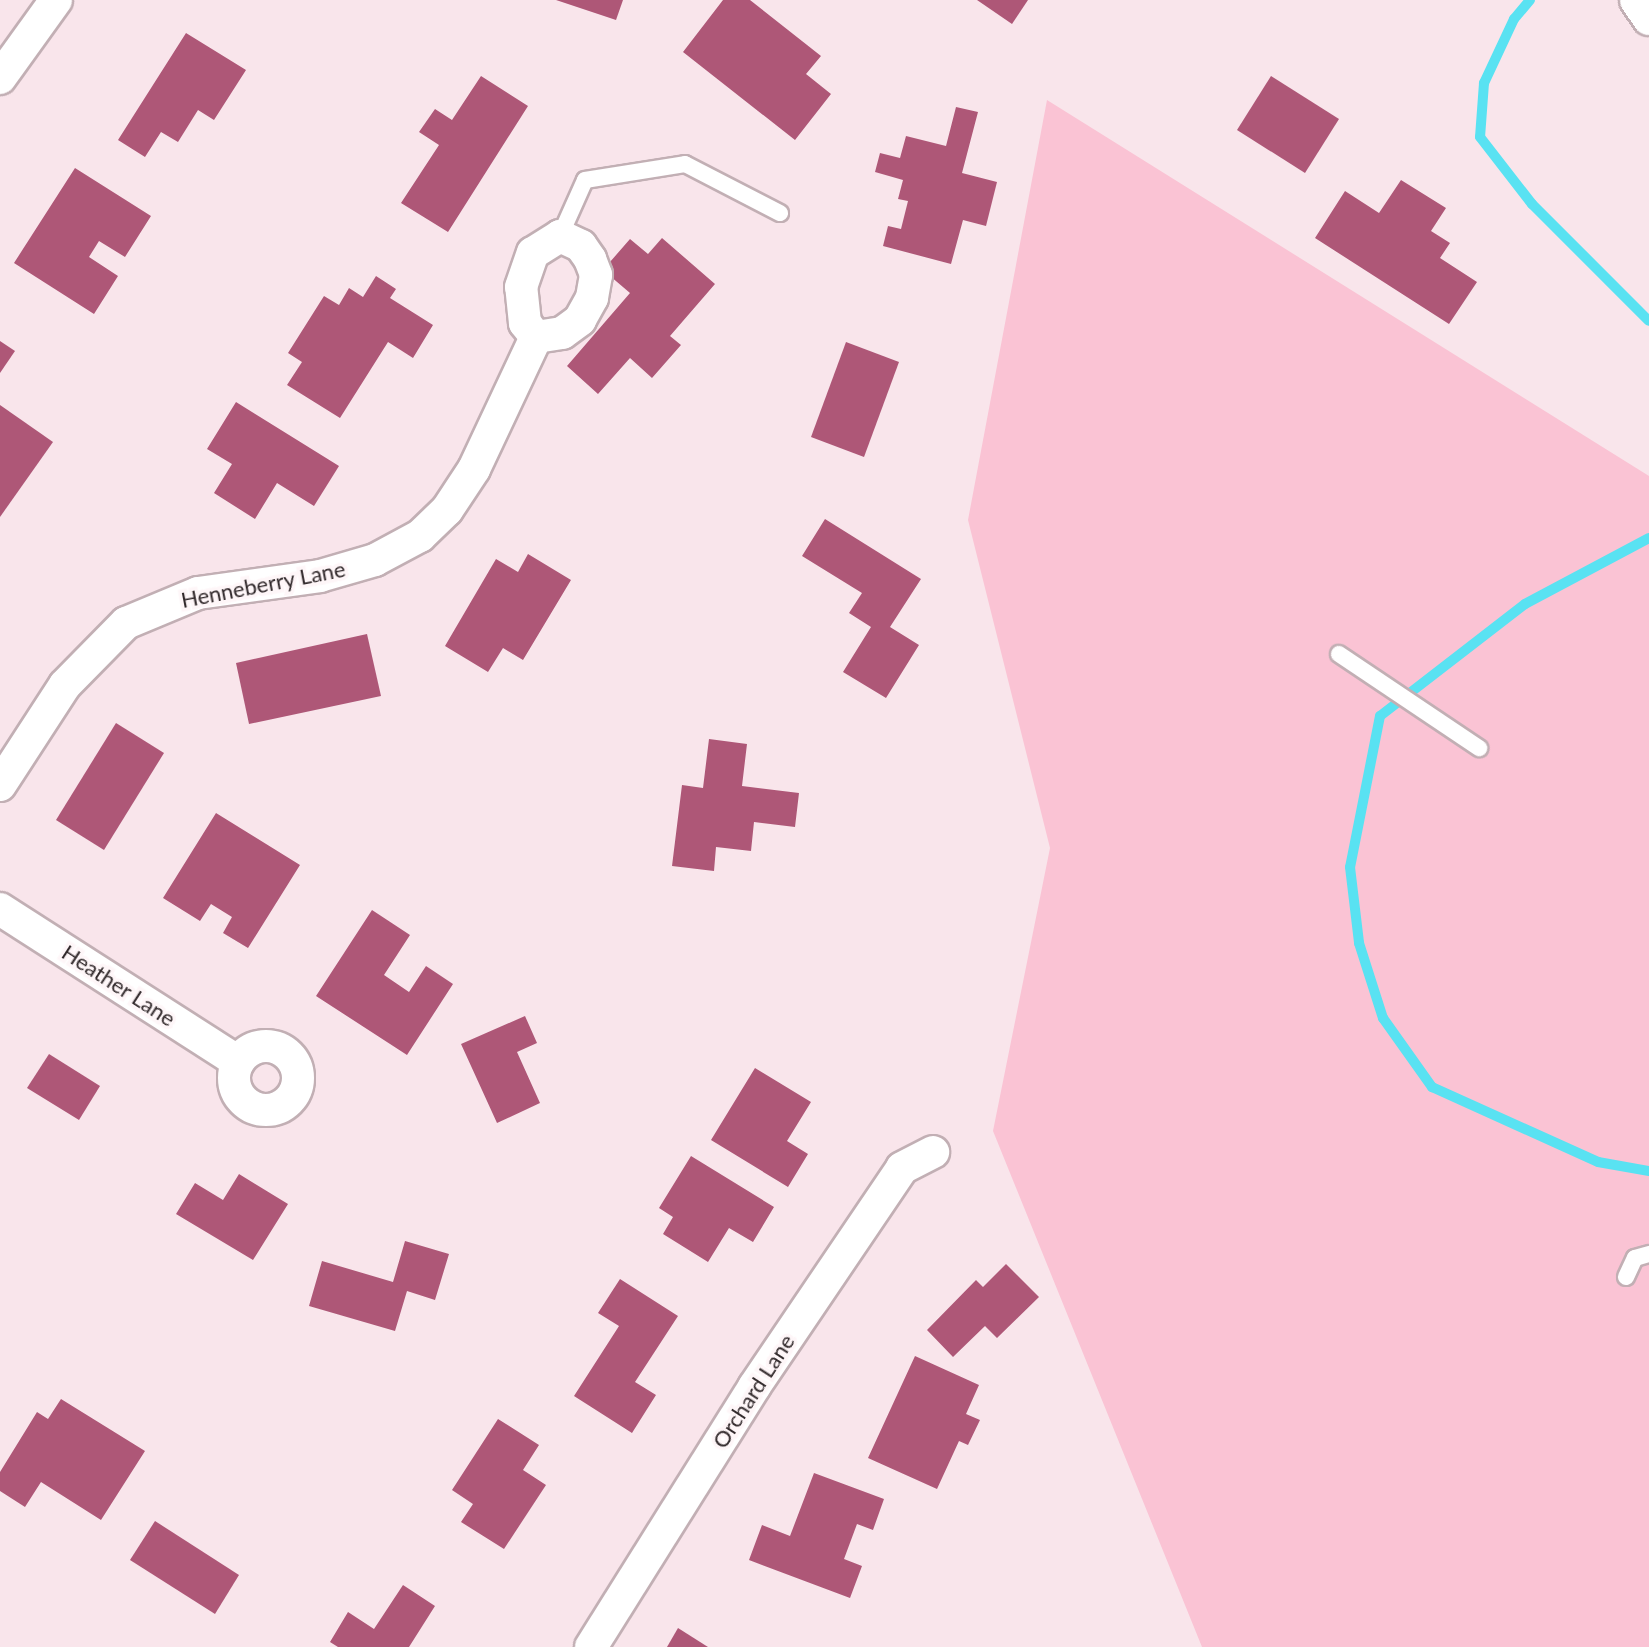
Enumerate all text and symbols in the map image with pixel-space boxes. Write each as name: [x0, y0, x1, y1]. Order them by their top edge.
street label: Henneberry Lane: [178, 555, 348, 613]
street label: Heather Lane: [57, 938, 181, 1032]
street label: Orchard Lane: [706, 1329, 800, 1453]

